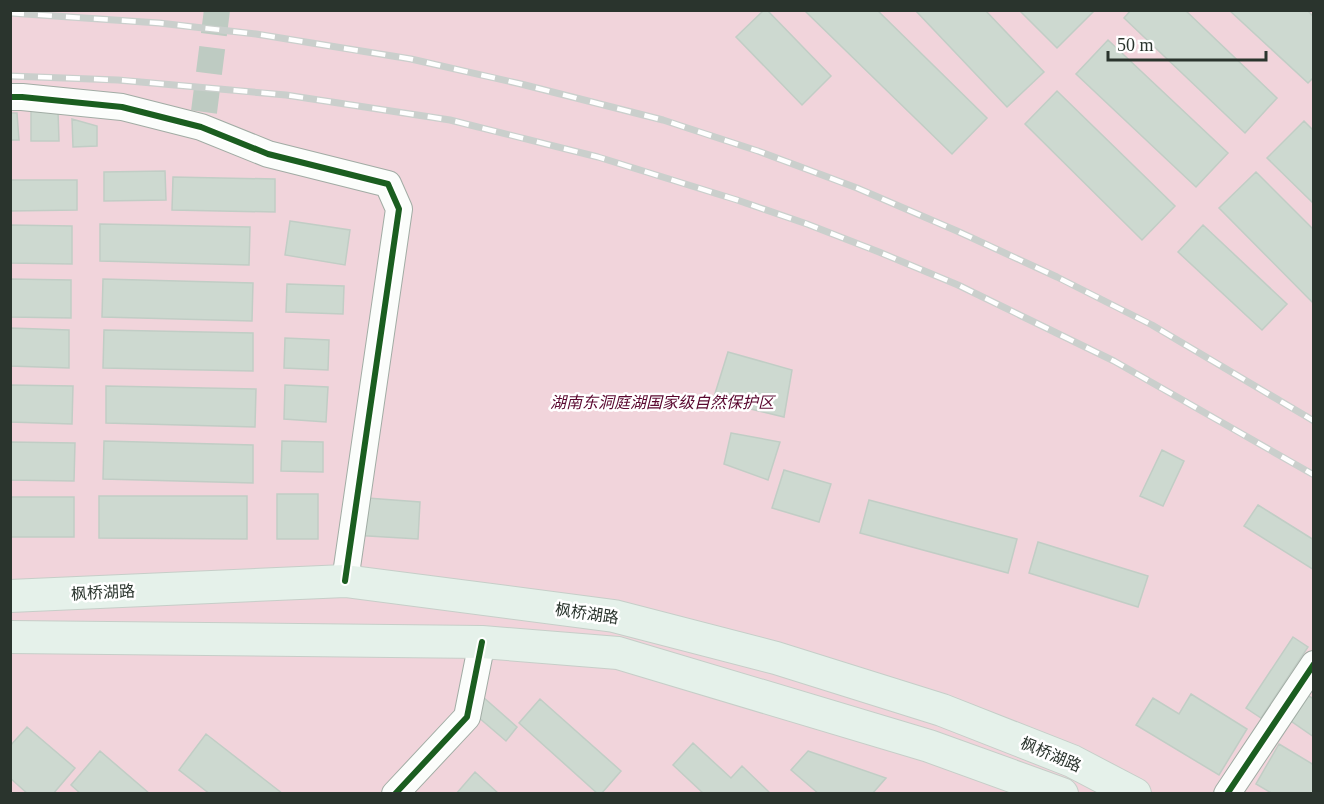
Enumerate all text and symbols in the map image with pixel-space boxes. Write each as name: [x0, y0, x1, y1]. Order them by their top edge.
scale bar: [1108, 24, 1266, 62]
text: 50 m: [1117, 35, 1154, 55]
park label: 湖南东洞庭湖国家级自然保护区: [550, 394, 776, 411]
street label: 枫桥湖路: [71, 582, 135, 603]
street label: 枫桥湖路: [554, 601, 620, 626]
street label: 枫桥湖路: [1018, 734, 1084, 775]

